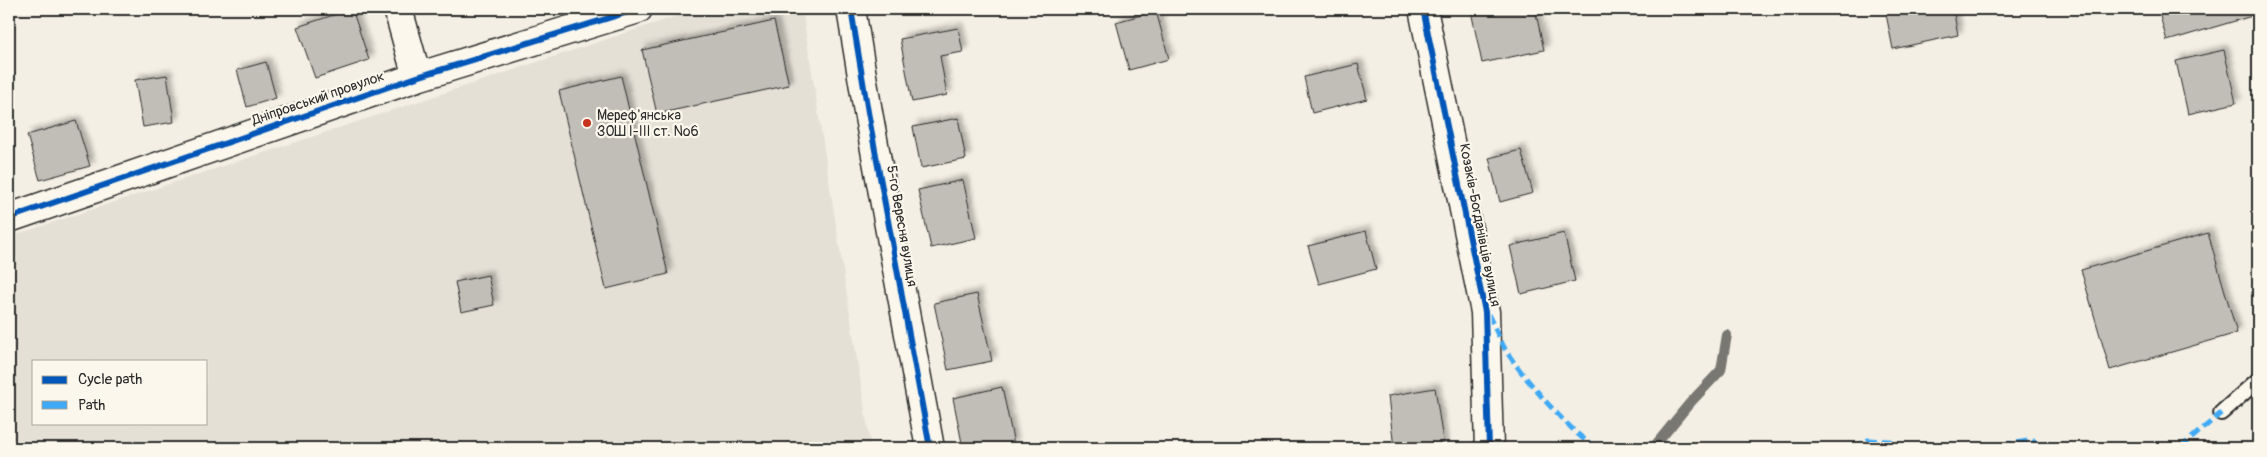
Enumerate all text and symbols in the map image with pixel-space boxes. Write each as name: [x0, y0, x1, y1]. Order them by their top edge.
street label: Дніпровський провулок: [249, 67, 386, 129]
place label: Мереф'янська ЗОШ І-ІІІ ст. №6: [597, 107, 699, 140]
marker: Мереф'янська ЗОШ І-ІІІ ст. №6: [581, 117, 593, 129]
street label: Козаків-Богданівців вулиця: [1456, 142, 1504, 308]
street label: 5-го Вересня вулиця: [883, 164, 921, 288]
legend: [32, 360, 208, 424]
text: Cycle path: [78, 370, 142, 389]
text: Path: [78, 396, 105, 415]

